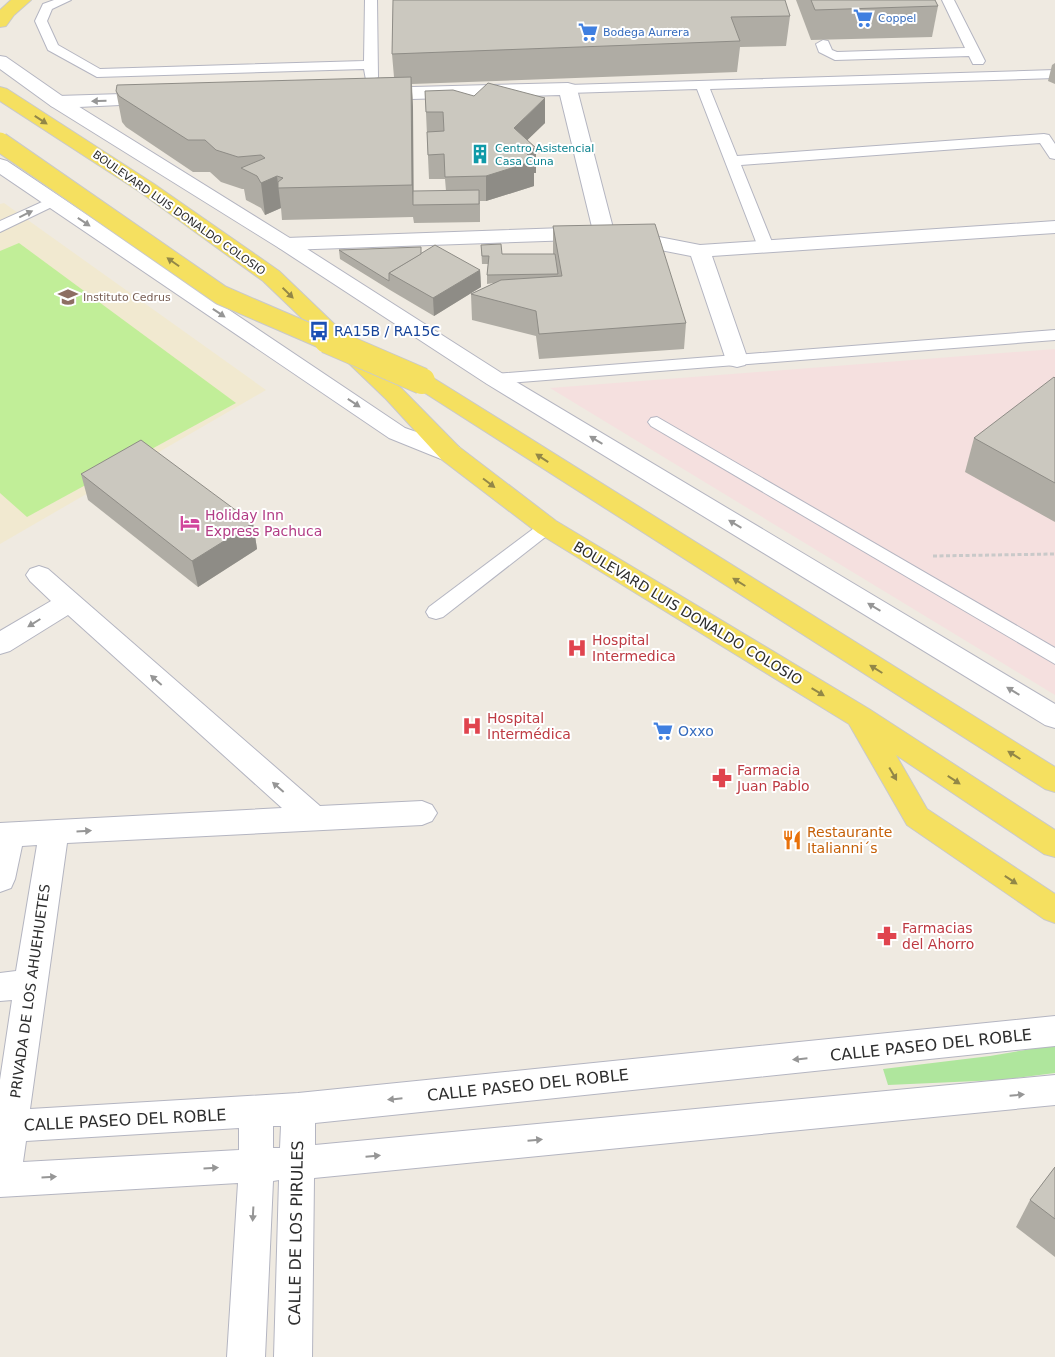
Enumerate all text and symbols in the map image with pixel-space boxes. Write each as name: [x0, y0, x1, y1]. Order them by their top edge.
supermarket icon: Coppel: [852, 7, 874, 29]
place label: Coppel: [878, 12, 916, 25]
supermarket icon: Bodega Aurrera: [577, 21, 599, 43]
place label: Bodega Aurrera: [603, 26, 689, 39]
one-way arrow: [91, 97, 107, 105]
one-way arrow: [34, 115, 48, 124]
place label: Centro Asistencial Casa Cuna: [495, 142, 594, 168]
building icon: Centro Asistencial Casa Cuna: [469, 143, 491, 165]
street label: BOULEVARD LUIS DONALDO COLOSIO: [90, 148, 268, 278]
one-way arrow: [19, 209, 34, 218]
one-way arrow: [77, 217, 91, 227]
one-way arrow: [167, 257, 180, 267]
school or university icon: Instituto Cedrus: [57, 286, 79, 308]
one-way arrow: [282, 287, 294, 299]
place label: Instituto Cedrus: [83, 291, 171, 304]
one-way arrow: [212, 308, 226, 317]
bus stop icon: RA15B / RA15C: [308, 320, 330, 342]
place label: RA15B / RA15C: [334, 323, 440, 339]
one-way arrow: [347, 398, 360, 408]
one-way arrow: [589, 435, 602, 444]
one-way arrow: [536, 453, 549, 462]
one-way arrow: [482, 477, 495, 488]
place label: Holiday Inn Express Pachuca: [205, 507, 322, 539]
hotel icon: Holiday Inn Express Pachuca: [179, 512, 201, 534]
one-way arrow: [728, 519, 741, 528]
street label: BOULEVARD LUIS DONALDO COLOSIO: [571, 538, 805, 688]
one-way arrow: [732, 577, 745, 587]
one-way arrow: [868, 603, 881, 612]
one-way arrow: [28, 619, 41, 628]
place label: Hospital Intermedica: [592, 632, 676, 664]
hospital icon: Hospital Intermedica: [566, 637, 588, 659]
one-way arrow: [869, 664, 883, 673]
one-way arrow: [150, 674, 163, 685]
one-way arrow: [1007, 687, 1020, 696]
one-way arrow: [811, 688, 824, 697]
place label: Hospital Intermédica: [487, 710, 571, 742]
hospital icon: Hospital Intermédica: [461, 715, 483, 737]
supermarket icon: Oxxo: [652, 720, 674, 742]
place label: Oxxo: [678, 723, 714, 739]
one-way arrow: [1007, 751, 1020, 760]
place label: Farmacia Juan Pablo: [736, 762, 810, 794]
pharmacy icon: Farmacia Juan Pablo: [711, 767, 733, 789]
one-way arrow: [888, 768, 897, 781]
one-way arrow: [948, 775, 961, 784]
one-way arrow: [272, 781, 284, 793]
place label: Restaurante Italianni´s: [807, 824, 892, 856]
one-way arrow: [76, 827, 92, 835]
restaurant icon: Restaurante Italianni´s: [781, 829, 803, 851]
one-way arrow: [1005, 875, 1018, 885]
street label: PRIVADA DE LOS AHUEHUETES: [7, 883, 53, 1099]
place label: Farmacias del Ahorro: [902, 920, 974, 952]
pharmacy icon: Farmacias del Ahorro: [876, 925, 898, 947]
street label: CALLE PASEO DEL ROBLE: [829, 1025, 1033, 1065]
one-way arrow: [792, 1055, 808, 1063]
street label: CALLE PASEO DEL ROBLE: [426, 1065, 630, 1105]
one-way arrow: [1009, 1091, 1025, 1099]
one-way arrow: [387, 1095, 403, 1103]
street label: CALLE PASEO DEL ROBLE: [23, 1105, 227, 1135]
one-way arrow: [527, 1136, 543, 1144]
street label: CALLE DE LOS PIRULES: [285, 1140, 307, 1326]
one-way arrow: [365, 1151, 381, 1159]
one-way arrow: [203, 1163, 219, 1171]
one-way arrow: [41, 1172, 57, 1180]
one-way arrow: [249, 1206, 257, 1222]

